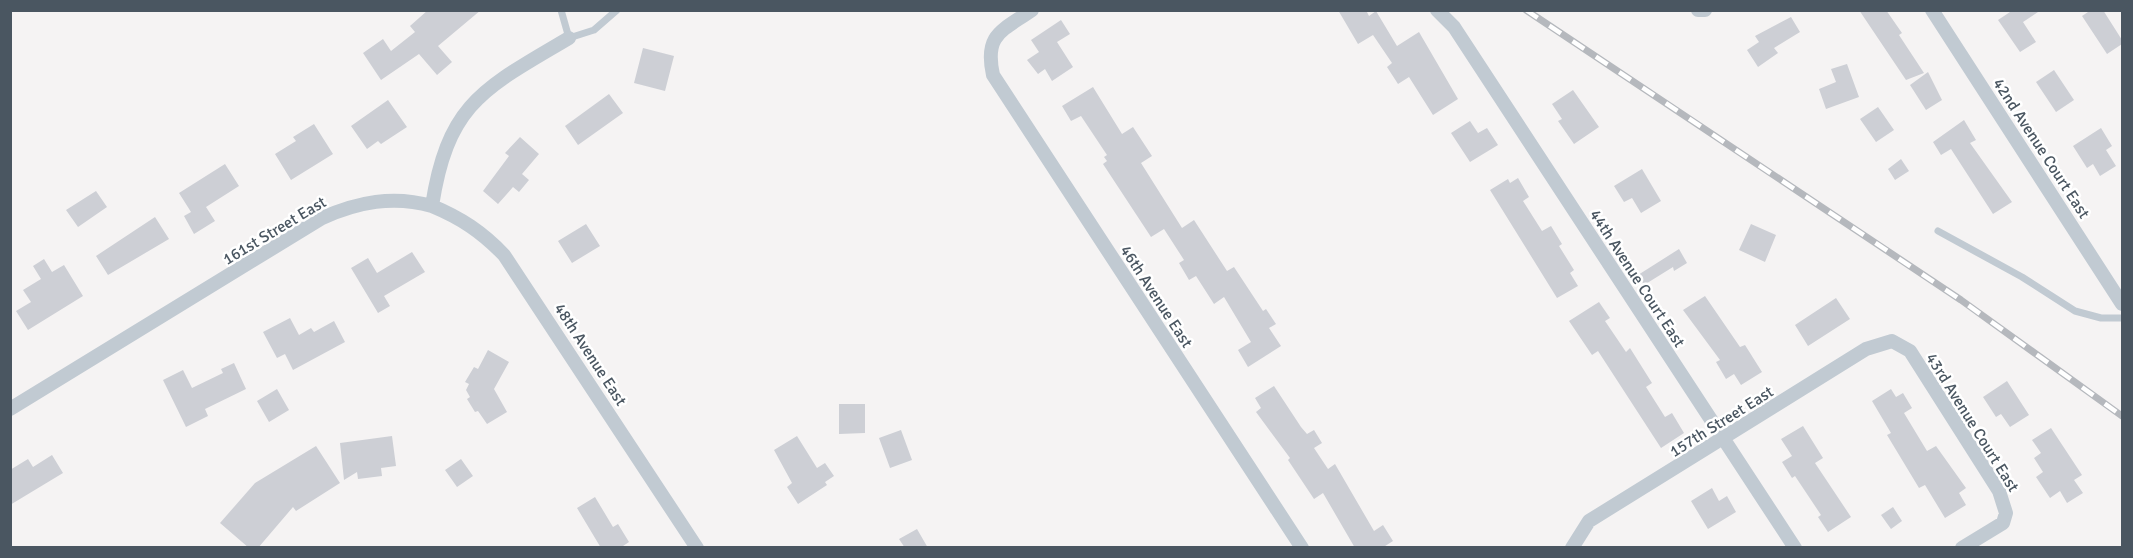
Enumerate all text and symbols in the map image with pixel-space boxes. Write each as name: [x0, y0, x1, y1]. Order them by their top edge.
street label: 42nd Avenue Court East: [1988, 75, 2094, 223]
street label: 161st Street East: [219, 192, 330, 270]
street label: 44th Avenue Court East: [1585, 206, 1689, 352]
street label: 46th Avenue East: [1116, 241, 1197, 352]
street label: 48th Avenue East: [550, 299, 631, 410]
street label: 43rd Avenue Court East: [1921, 349, 2023, 496]
street label: 157th Street East: [1666, 382, 1777, 462]

